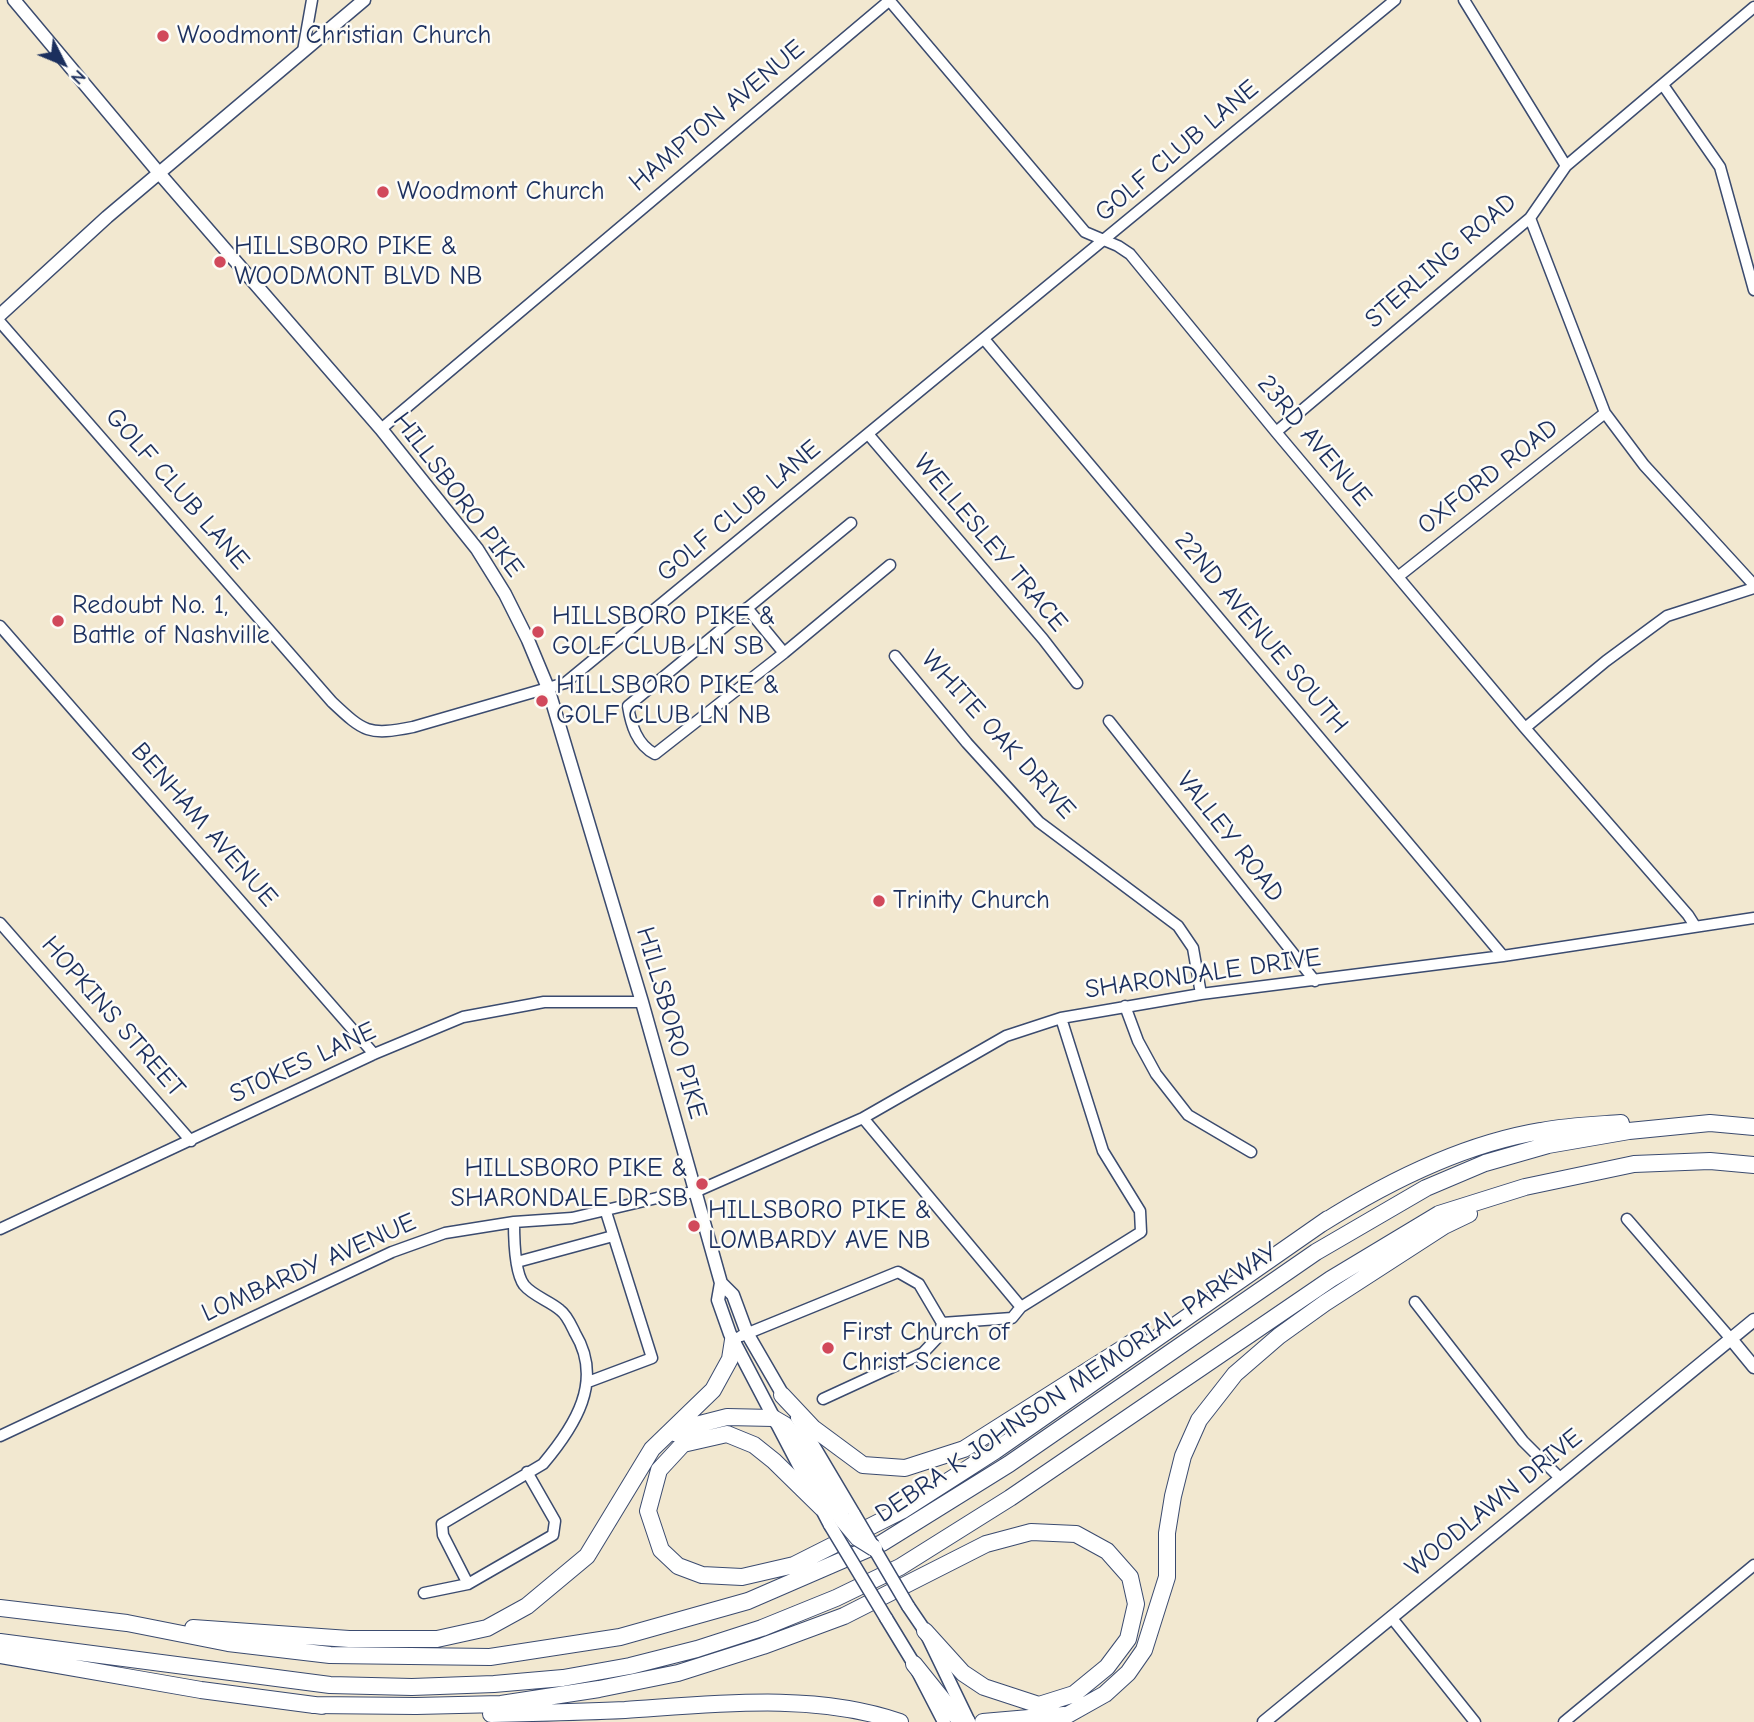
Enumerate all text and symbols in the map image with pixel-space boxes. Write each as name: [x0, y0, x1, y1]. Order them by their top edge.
place label: Woodmont Christian Church: [177, 20, 491, 52]
north arrow: [28, 28, 98, 98]
marker: Woodmont Christian Church: [155, 28, 171, 44]
street label: HAMPTON AVENUE: [623, 34, 811, 198]
text: N: [66, 65, 91, 89]
street label: GOLF CLUB LANE: [1089, 74, 1265, 228]
place label: Woodmont Church: [397, 176, 605, 208]
marker: Woodmont Church: [375, 184, 391, 200]
street label: STERLING ROAD: [1359, 187, 1523, 335]
place label: HILLSBORO PIKE & WOODMONT BLVD NB: [234, 231, 482, 292]
marker: HILLSBORO PIKE & WOODMONT BLVD NB: [212, 254, 228, 270]
street label: 23RD AVENUE: [1250, 369, 1378, 513]
street label: GOLF CLUB LANE: [98, 402, 256, 576]
street label: HILLSBORO PIKE: [386, 407, 530, 583]
street label: OXFORD ROAD: [1412, 412, 1564, 542]
street label: GOLF CLUB LANE: [651, 434, 827, 588]
street label: WELLESLEY TRACE: [906, 448, 1074, 638]
street label: 22ND AVENUE SOUTH: [1167, 526, 1355, 740]
place label: Redoubt No. 1, Battle of Nashville: [72, 590, 270, 652]
place label: HILLSBORO PIKE & GOLF CLUB LN SB: [552, 601, 775, 662]
marker: Redoubt No. 1, Battle of Nashville: [50, 613, 66, 629]
marker: HILLSBORO PIKE & GOLF CLUB LN SB: [530, 624, 546, 640]
street label: WHITE OAK DRIVE: [914, 644, 1082, 826]
place label: HILLSBORO PIKE & GOLF CLUB LN NB: [556, 670, 779, 732]
marker: HILLSBORO PIKE & GOLF CLUB LN NB: [534, 693, 550, 709]
street label: BENHAM AVENUE: [124, 736, 284, 914]
street label: VALLEY ROAD: [1169, 766, 1291, 908]
place label: Trinity Church: [893, 885, 1050, 917]
marker: Trinity Church: [871, 893, 887, 909]
street label: HILLSBORO PIKE: [629, 924, 713, 1122]
street label: HOPKINS STREET: [35, 930, 191, 1104]
street label: SHARONDALE DRIVE: [1083, 942, 1323, 1006]
street label: STOKES LANE: [225, 1016, 381, 1110]
place label: HILLSBORO PIKE & SHARONDALE DR SB: [451, 1153, 688, 1214]
marker: HILLSBORO PIKE & SHARONDALE DR SB: [694, 1176, 710, 1192]
place label: HILLSBORO PIKE & LOMBARDY AVE NB: [708, 1195, 931, 1256]
street label: LOMBARDY AVENUE: [197, 1207, 421, 1329]
marker: HILLSBORO PIKE & LOMBARDY AVE NB: [686, 1218, 702, 1234]
street label: DEBRA K JOHNSON MEMORIAL PARKWAY: [870, 1236, 1284, 1530]
place label: First Church of Christ Science: [842, 1317, 1009, 1378]
marker: First Church of Christ Science: [820, 1340, 836, 1356]
street label: WOODLAWN DRIVE: [1399, 1422, 1589, 1584]

